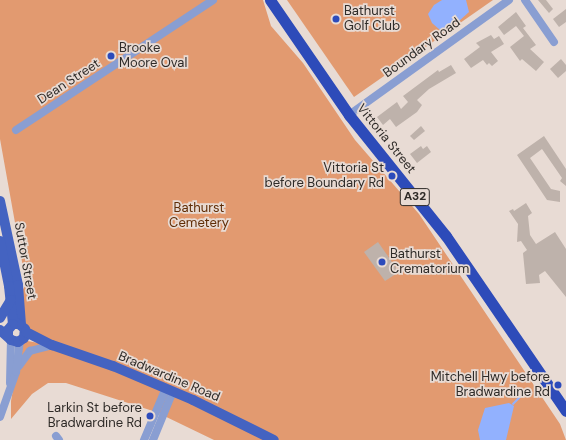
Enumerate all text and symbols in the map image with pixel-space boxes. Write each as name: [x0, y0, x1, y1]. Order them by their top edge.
place label: Bathurst Golf Club: [344, 4, 400, 35]
marker: Bathurst Golf Club: [331, 14, 341, 24]
street label: Boundary Road: [380, 15, 464, 81]
place label: Brooke Moore Oval: [119, 41, 187, 72]
marker: Brooke Moore Oval: [106, 51, 116, 61]
street label: Dean Street: [35, 56, 103, 108]
street label: Vittoria Street: [353, 101, 419, 177]
place label: Vittoria St before Boundary Rd: [265, 161, 384, 192]
marker: Vittoria St before Boundary Rd: [387, 171, 397, 181]
road number: A32: [399, 187, 431, 207]
park label: Bathurst Cemetery: [169, 201, 229, 232]
street label: Suttor Street: [11, 221, 39, 301]
place label: Bathurst Crematorium: [390, 247, 469, 278]
marker: Bathurst Crematorium: [377, 257, 387, 267]
street label: Bradwardine Road: [116, 349, 222, 405]
place label: Mitchell Hwy before Bradwardine Rd: [431, 370, 550, 401]
marker: Mitchell Hwy before Bradwardine Rd: [553, 380, 563, 390]
place label: Larkin St before Bradwardine Rd: [47, 401, 142, 432]
marker: Larkin St before Bradwardine Rd: [145, 411, 155, 421]

